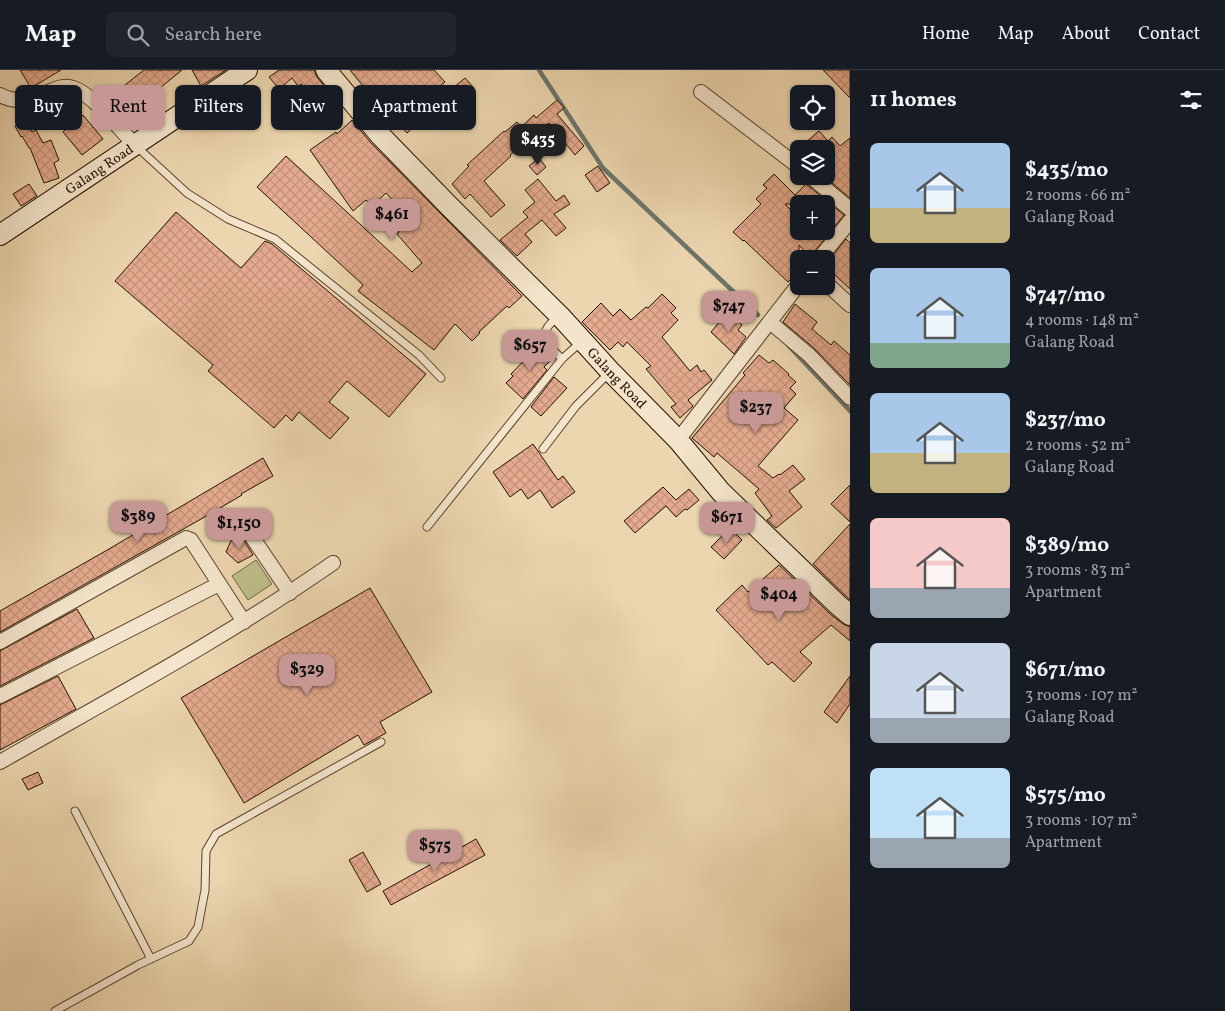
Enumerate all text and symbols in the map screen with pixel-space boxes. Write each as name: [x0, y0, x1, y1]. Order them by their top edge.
search box: [106, 12, 456, 57]
text: Map: [25, 18, 76, 52]
icon: search: [124, 21, 152, 49]
text: Search here: [164, 22, 262, 48]
text: Home: [922, 22, 970, 47]
text: Map: [998, 22, 1034, 47]
text: About: [1062, 22, 1110, 47]
text: Contact: [1138, 22, 1200, 47]
chip: Buy: [15, 85, 82, 130]
chip: Rent: [92, 85, 165, 130]
chip: Filters: [175, 85, 261, 130]
chip: New: [271, 85, 343, 130]
chip: Apartment: [353, 85, 476, 130]
map controls: [790, 85, 835, 295]
button: locate: [790, 85, 835, 130]
text: 11 homes: [870, 86, 957, 115]
icon: filters: [1177, 86, 1205, 114]
pin: $435: [508, 124, 568, 166]
text: $435: [521, 129, 555, 151]
street label: Galang Road: [62, 140, 138, 200]
button: layers: [790, 140, 835, 185]
text: $435/mo: [1025, 156, 1108, 185]
icon: home: [910, 163, 970, 223]
text: 2 rooms · 66 m²: [1025, 185, 1131, 207]
button: +: [790, 195, 835, 240]
pin: $461: [362, 198, 422, 241]
text: $461: [375, 204, 409, 226]
text: Galang Road: [1025, 207, 1114, 229]
button: −: [790, 250, 835, 295]
text: $747/mo: [1025, 281, 1105, 310]
icon: home: [910, 288, 970, 348]
pin: $747: [699, 290, 759, 333]
text: $747: [713, 296, 745, 318]
text: 4 rooms · 148 m²: [1025, 310, 1139, 332]
pin: $657: [500, 330, 560, 372]
text: Galang Road: [1025, 332, 1114, 354]
text: $657: [513, 335, 547, 357]
street label: Galang Road: [582, 344, 650, 414]
pin: $237: [726, 392, 786, 434]
text: $237: [740, 397, 772, 419]
text: $237/mo: [1025, 406, 1106, 435]
icon: home: [910, 413, 970, 473]
text: 2 rooms · 52 m²: [1025, 435, 1131, 457]
text: Galang Road: [1025, 457, 1114, 479]
pin: $389: [108, 500, 168, 543]
pin: $671: [697, 502, 757, 544]
text: $389: [121, 506, 155, 528]
text: $671: [711, 507, 743, 529]
pin: $1,150: [198, 508, 280, 550]
text: $1,150: [217, 513, 261, 535]
text: $389/mo: [1025, 531, 1109, 560]
icon: home: [910, 538, 970, 598]
text: 3 rooms · 83 m²: [1025, 560, 1130, 582]
pin: $404: [749, 578, 809, 621]
text: Apartment: [1025, 582, 1102, 604]
text: $404: [760, 584, 798, 606]
pin: $329: [277, 654, 337, 696]
text: $671/mo: [1025, 656, 1106, 685]
text: $329: [290, 659, 324, 681]
icon: home: [910, 663, 970, 723]
text: 3 rooms · 107 m²: [1025, 685, 1138, 707]
text: Galang Road: [1025, 707, 1114, 729]
text: $575/mo: [1025, 781, 1106, 810]
icon: home: [910, 788, 970, 848]
text: 3 rooms · 107 m²: [1025, 810, 1138, 832]
pin: $575: [405, 830, 465, 872]
text: Apartment: [1025, 832, 1102, 854]
text: $575: [419, 835, 451, 857]

